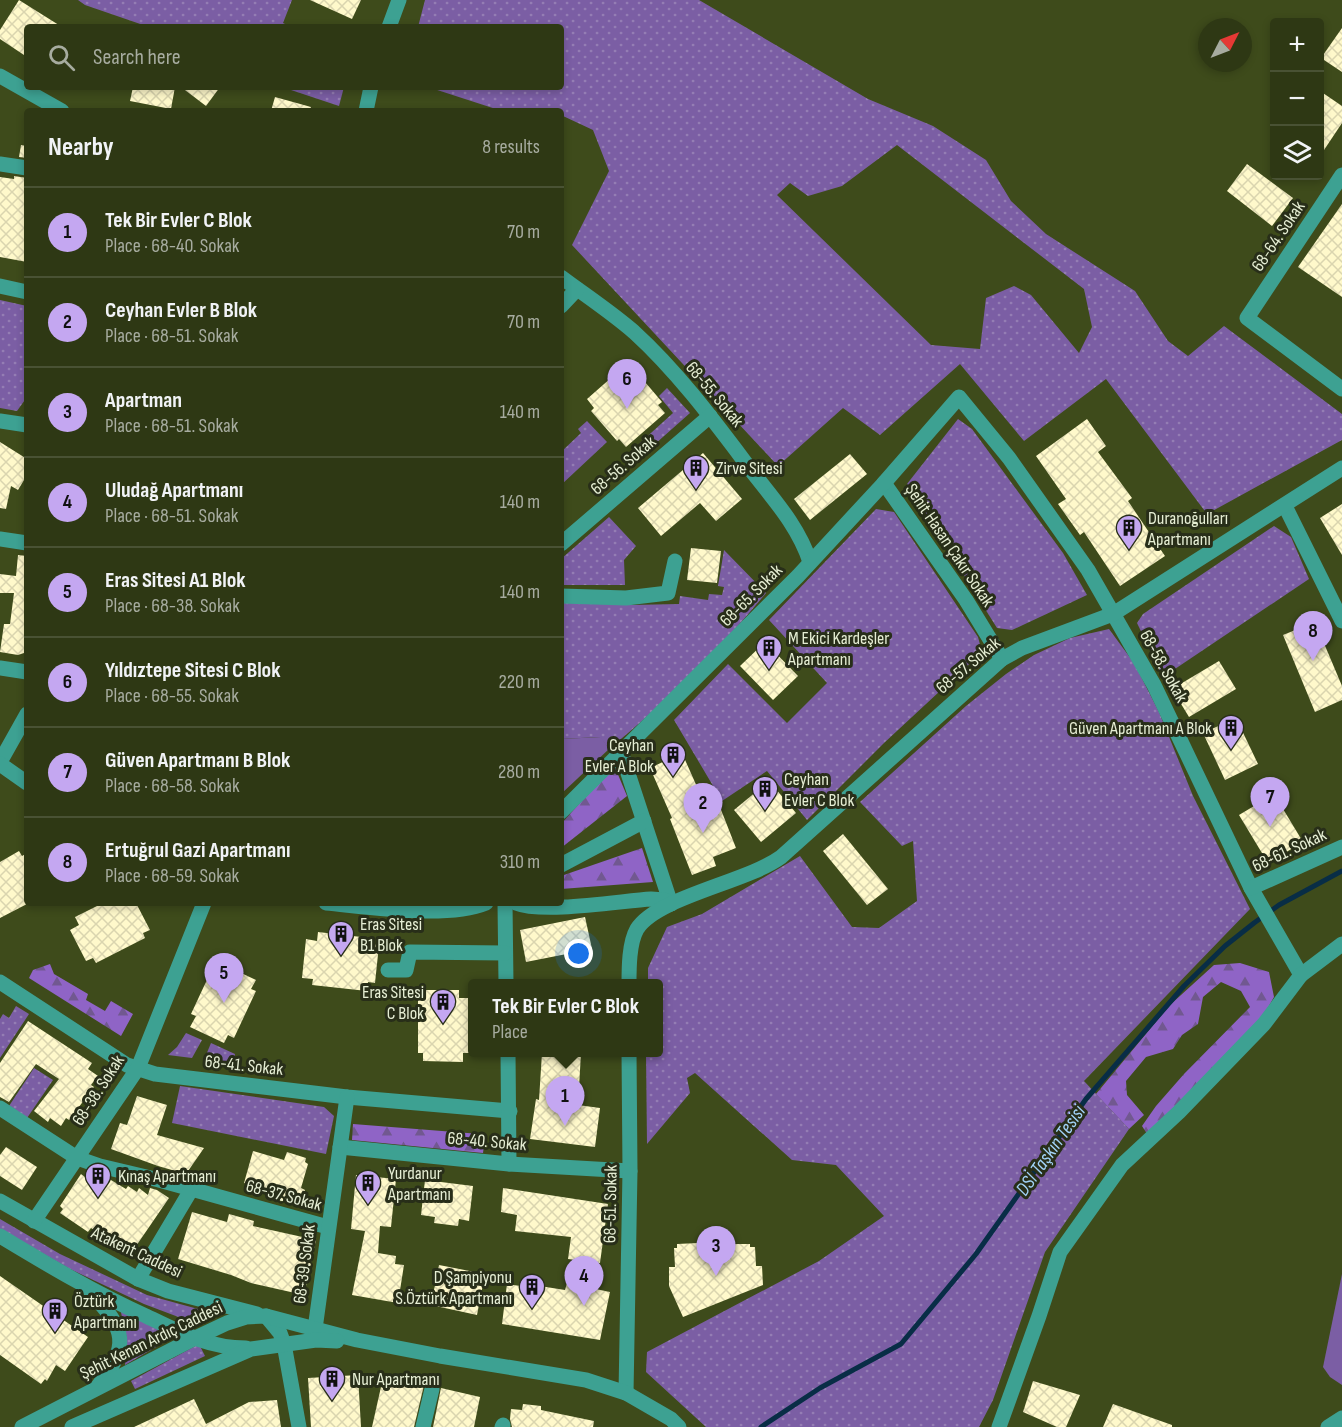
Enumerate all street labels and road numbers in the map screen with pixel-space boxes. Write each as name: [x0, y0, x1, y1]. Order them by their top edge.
street label: 68-64. Sokak: [1247, 197, 1310, 275]
street label: 68-55. Sokak: [681, 357, 748, 431]
street label: 68-56. Sokak: [587, 431, 660, 499]
street label: Şehit Hasan Çakır Sokak: [901, 480, 999, 611]
street label: 68-65. Sokak: [716, 560, 787, 631]
street label: 68-58. Sokak: [1135, 626, 1192, 706]
street label: 68-57. Sokak: [932, 632, 1005, 698]
street label: 68-61. Sokak: [1249, 824, 1330, 877]
street label: 68-38. Sokak: [68, 1051, 129, 1129]
street label: 68-41. Sokak: [204, 1051, 284, 1080]
street label: 68-40. Sokak: [446, 1128, 528, 1155]
street label: 68-51. Sokak: [599, 1164, 622, 1243]
street label: 68-37. Sokak: [244, 1175, 324, 1216]
street label: Atakent Caddesi: [87, 1222, 185, 1283]
street label: 68-39. Sokak: [289, 1223, 320, 1305]
street label: Şehit Kenan Ardıç Caddesi: [77, 1297, 226, 1384]

